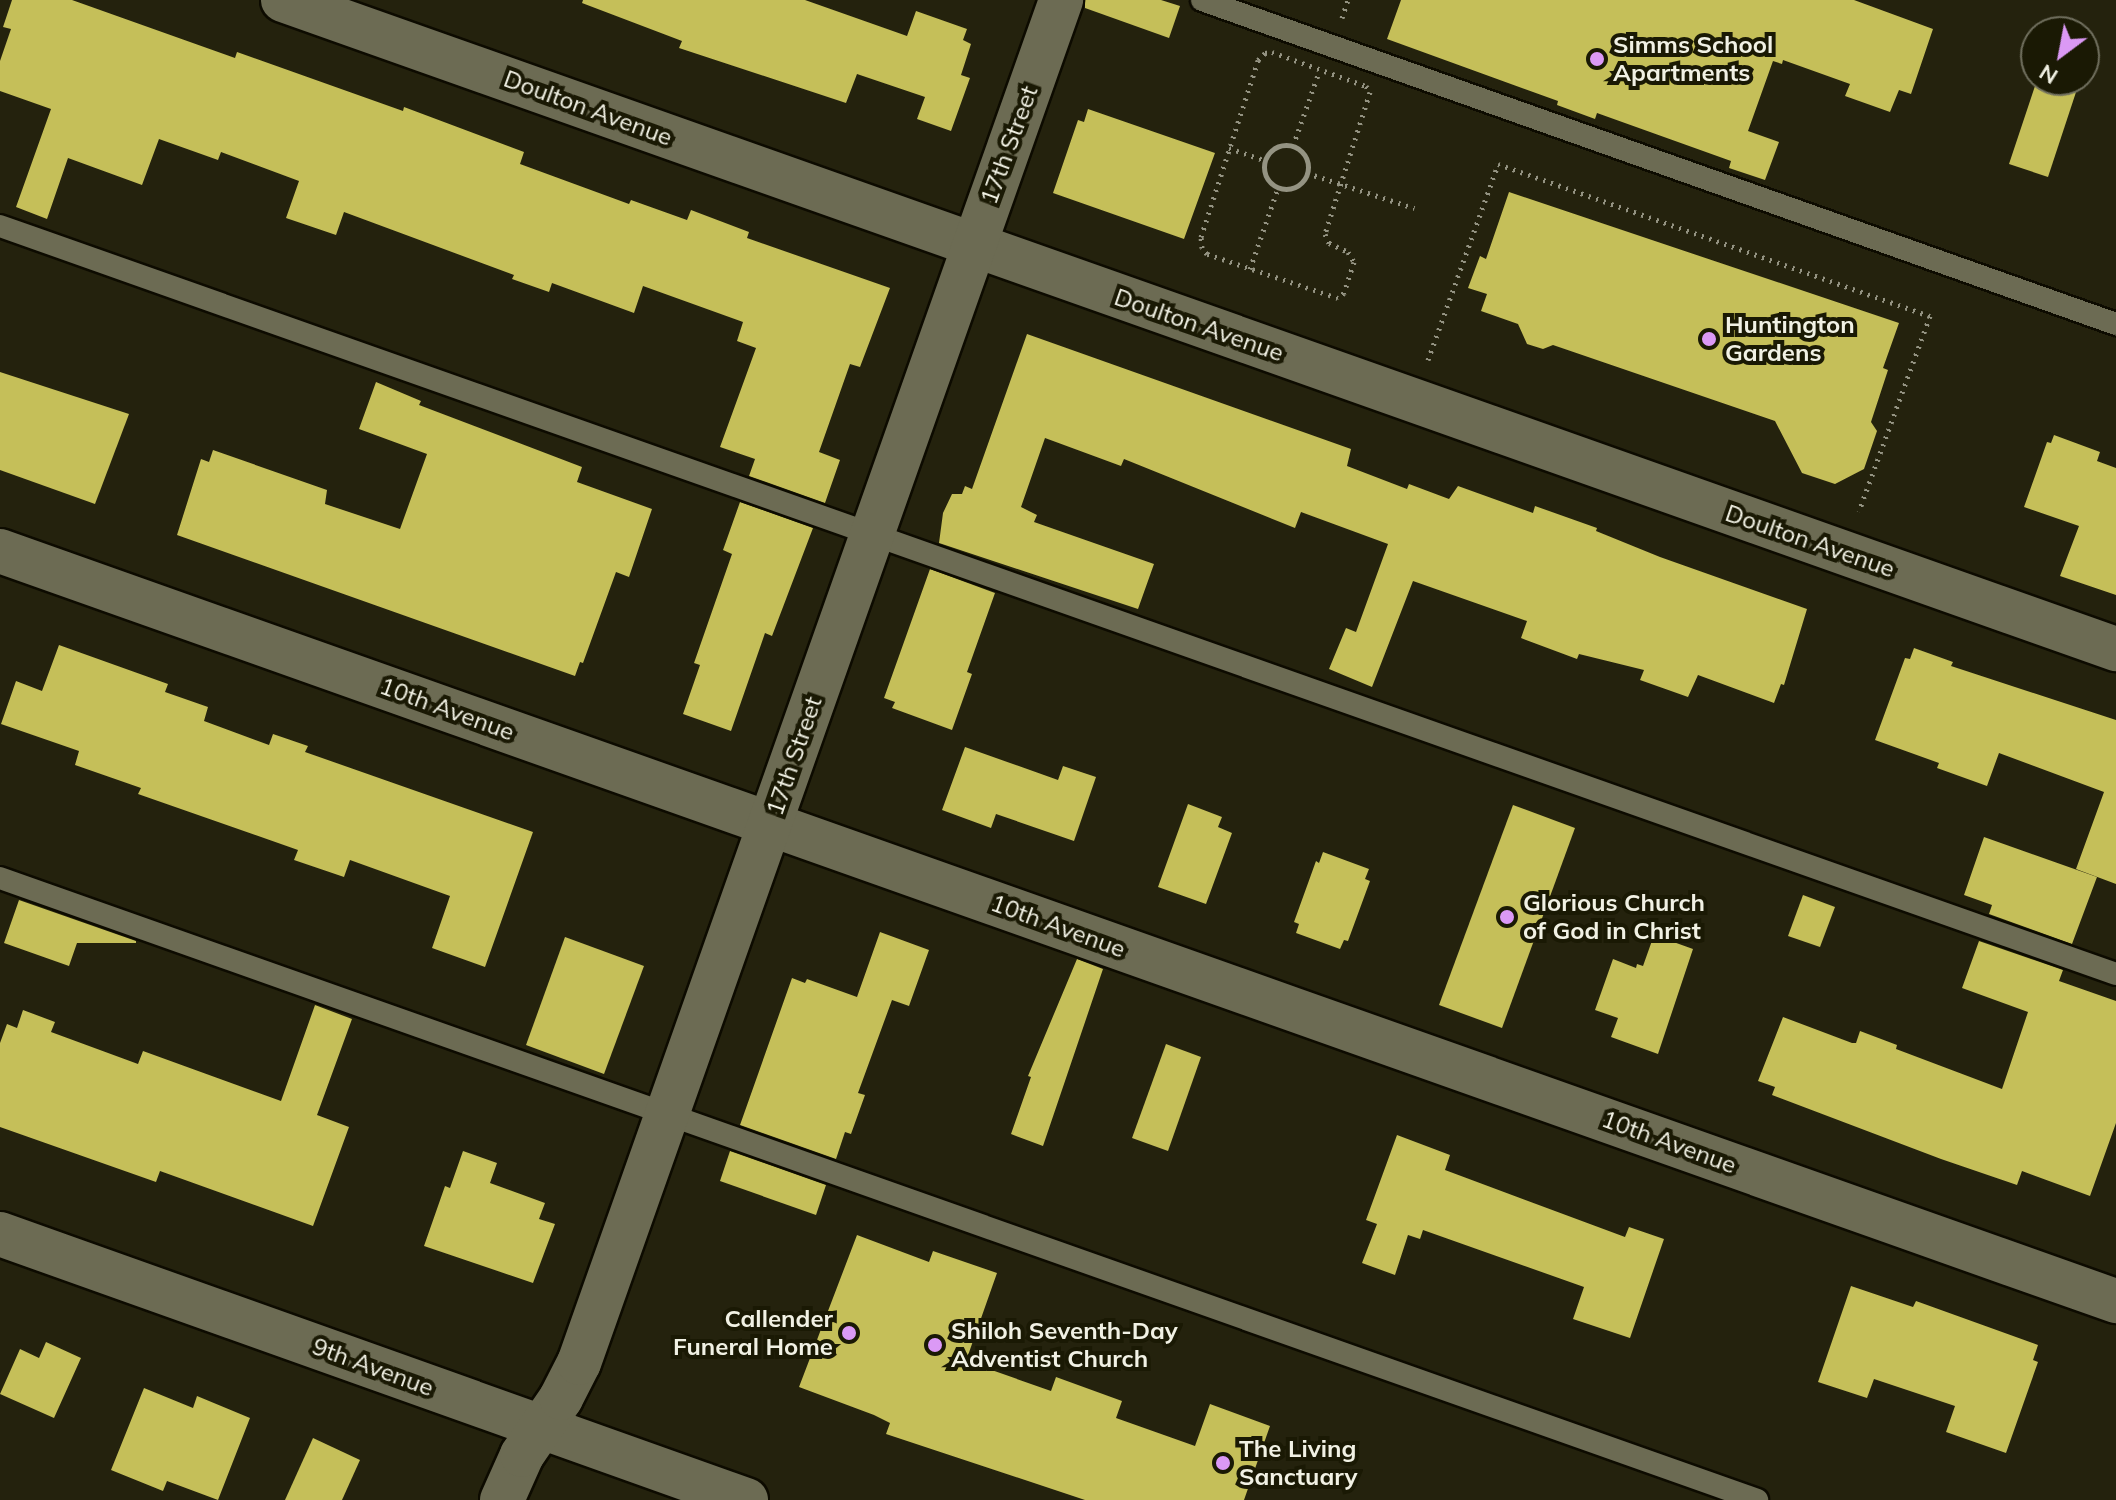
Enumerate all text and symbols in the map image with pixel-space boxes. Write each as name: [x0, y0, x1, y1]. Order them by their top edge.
north arrow: [2020, 16, 2100, 96]
place label: Simms School Apartments: [1613, 31, 1773, 87]
marker: Simms School Apartments: [1588, 50, 1606, 68]
text: N: [2034, 58, 2063, 91]
street label: Doulton Avenue: [500, 64, 676, 152]
street label: 17th Street: [974, 82, 1044, 208]
street label: Doulton Avenue: [1111, 283, 1287, 367]
place label: Huntington Gardens: [1725, 311, 1855, 367]
marker: Huntington Gardens: [1700, 330, 1718, 348]
street label: Doulton Avenue: [1722, 499, 1898, 583]
street label: 10th Avenue: [376, 671, 518, 747]
street label: 17th Street: [760, 693, 828, 819]
street label: 10th Avenue: [987, 888, 1129, 964]
place label: Glorious Church of God in Christ: [1523, 889, 1705, 945]
marker: Glorious Church of God in Christ: [1498, 908, 1516, 926]
street label: 10th Avenue: [1598, 1104, 1740, 1180]
place label: Callender Funeral Home: [673, 1305, 833, 1361]
place label: Shiloh Seventh-Day Adventist Church: [951, 1317, 1178, 1373]
marker: Callender Funeral Home: [840, 1324, 858, 1342]
street label: 9th Avenue: [309, 1332, 437, 1402]
marker: Shiloh Seventh-Day Adventist Church: [926, 1336, 944, 1354]
place label: The Living Sanctuary: [1239, 1435, 1357, 1491]
marker: The Living Sanctuary: [1214, 1454, 1232, 1472]

